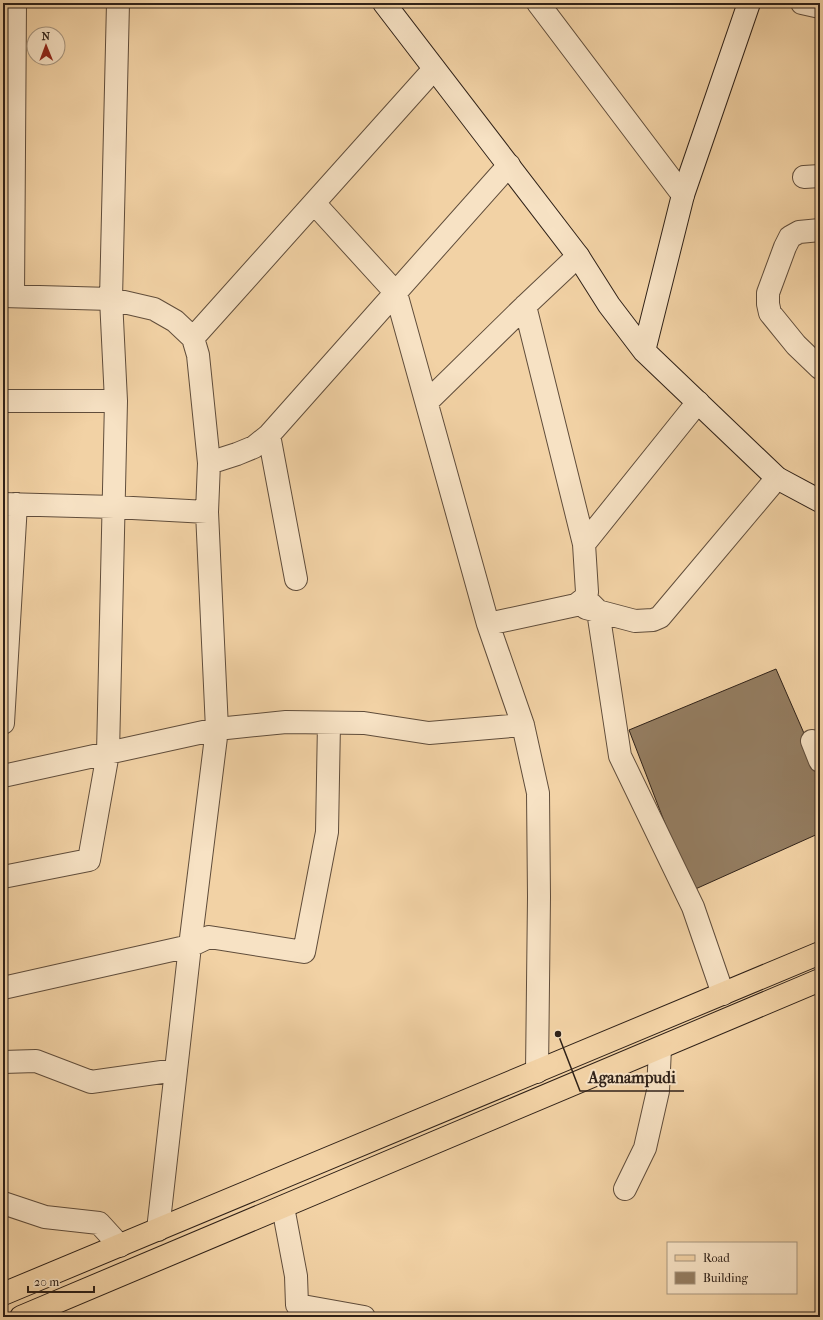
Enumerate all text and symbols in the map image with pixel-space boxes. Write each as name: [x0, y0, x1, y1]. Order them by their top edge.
north arrow: [26, 26, 66, 66]
text: N: [42, 30, 51, 43]
callout: Aganampudi: [580, 1063, 684, 1091]
text: Aganampudi: [587, 1068, 676, 1088]
legend: [667, 1242, 797, 1294]
text: Road: [703, 1251, 730, 1265]
scale bar: [28, 1268, 94, 1294]
text: Building: [703, 1271, 748, 1285]
text: 20 m: [34, 1275, 59, 1289]

